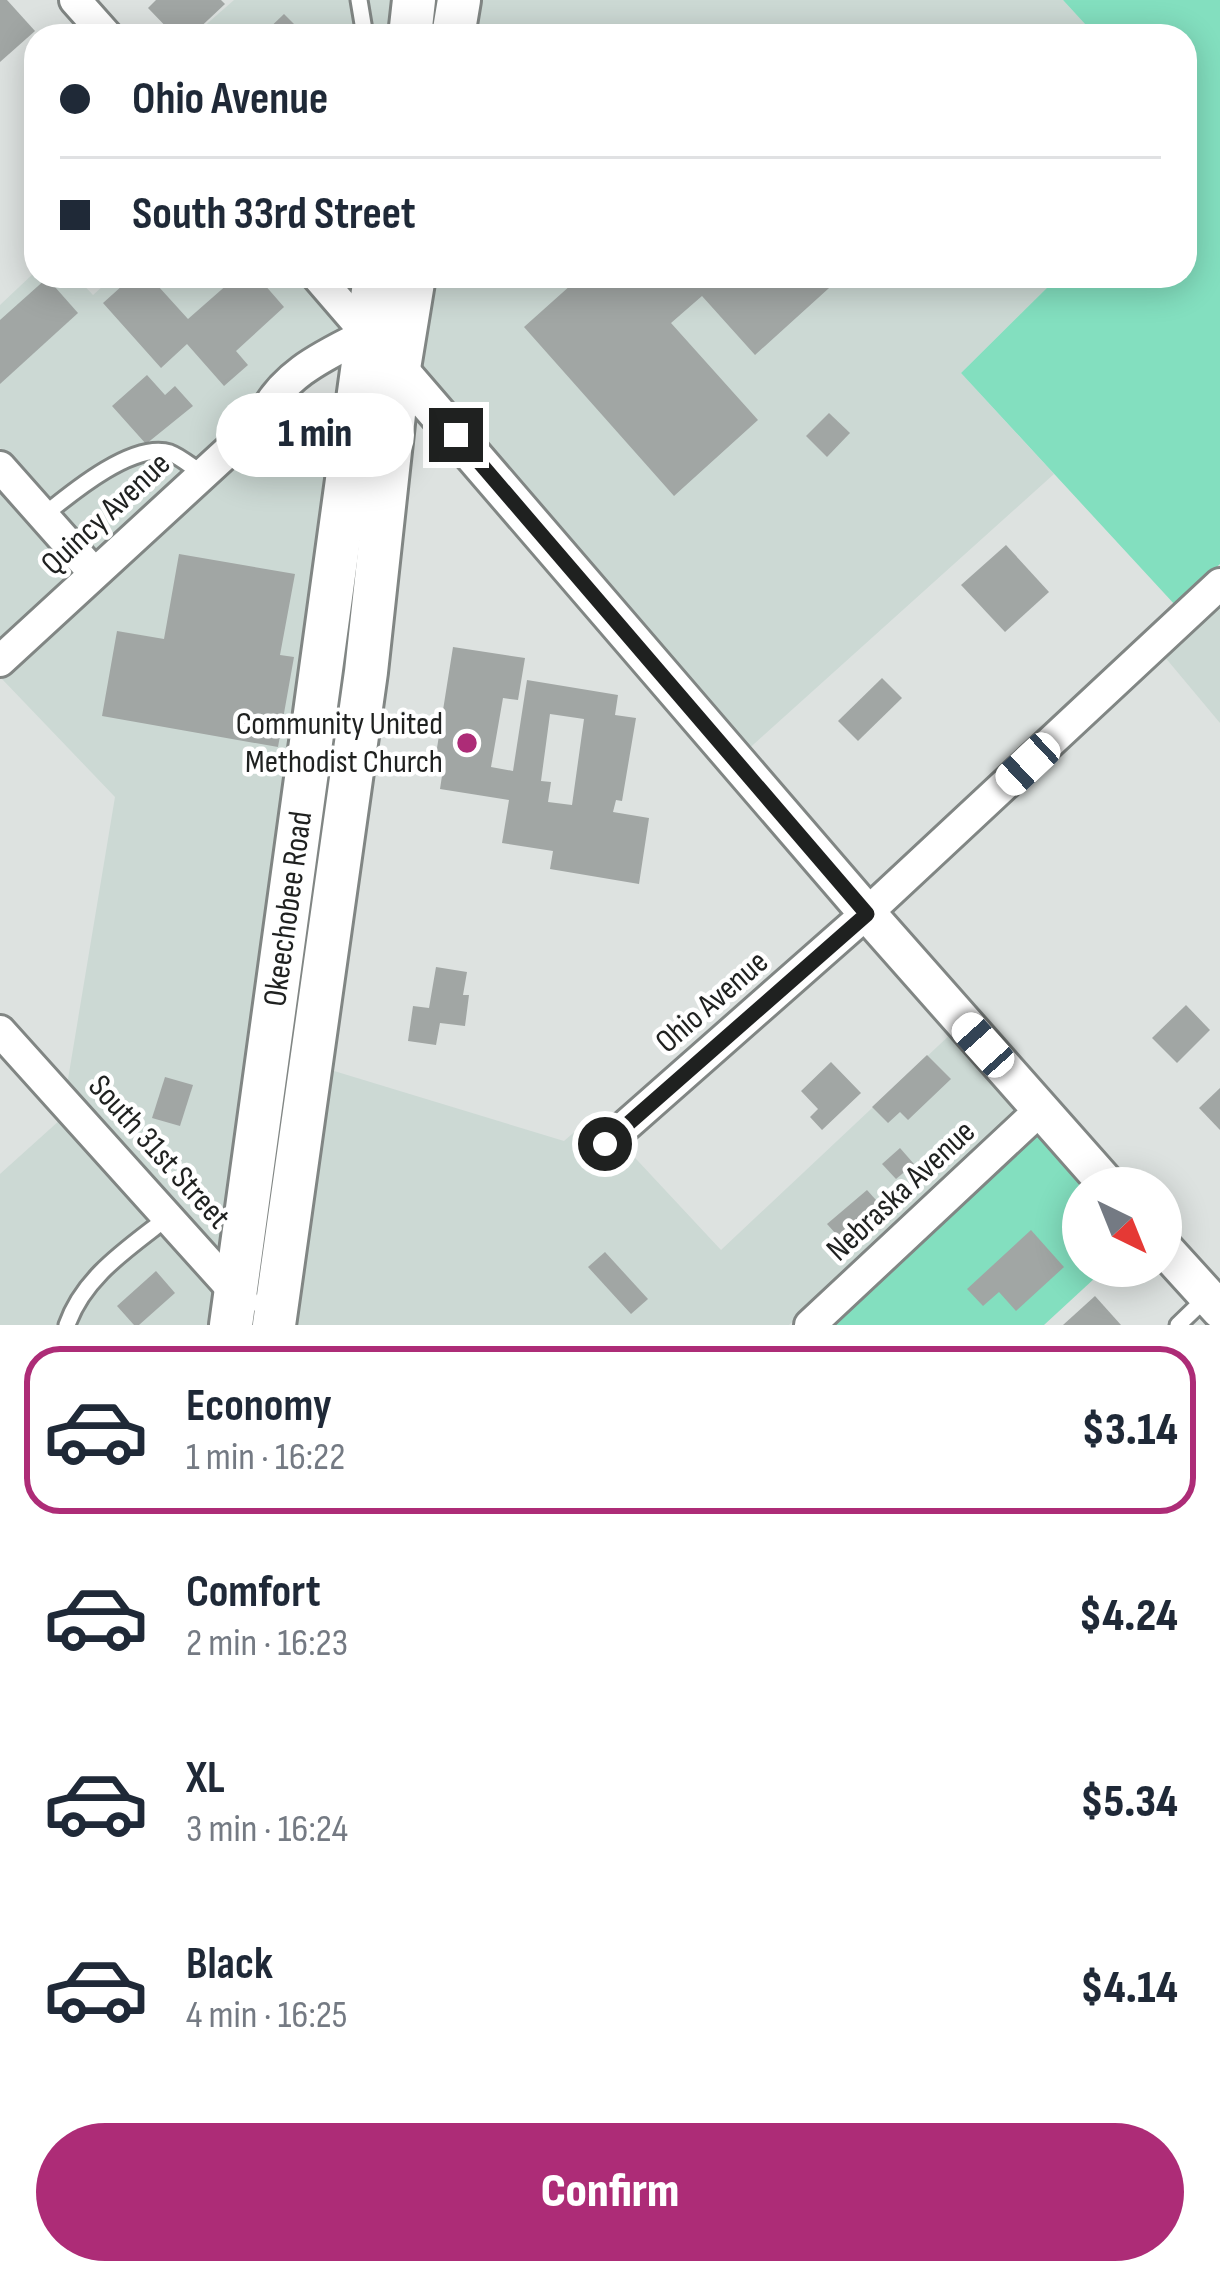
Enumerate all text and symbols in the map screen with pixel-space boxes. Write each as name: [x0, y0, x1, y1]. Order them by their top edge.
text: Ohio Avenue: [132, 72, 328, 127]
text: South 33rd Street: [132, 187, 416, 242]
callout: 1 min: [216, 393, 414, 477]
route end: [429, 408, 483, 462]
text: 1 min: [278, 411, 352, 458]
street label: Quincy Avenue: [33, 444, 179, 584]
place label: Community United Methodist Church: [236, 704, 443, 782]
car: [989, 726, 1067, 802]
marker: Community United Methodist Church: [454, 730, 480, 756]
street label: Okeechobee Road: [255, 809, 321, 1009]
street label: Ohio Avenue: [647, 942, 777, 1062]
car: [946, 1006, 1020, 1084]
street label: South 31st Street: [79, 1067, 239, 1237]
street label: Nebraska Avenue: [818, 1112, 984, 1270]
route start: [578, 1117, 632, 1171]
north arrow: [1062, 1167, 1182, 1287]
map controls: [1062, 1167, 1182, 1287]
icon: car: [42, 1376, 150, 1484]
text: Economy: [186, 1379, 332, 1434]
text: $3.14: [1082, 1403, 1178, 1458]
text: 1 min · 16:22: [186, 1434, 345, 1481]
icon: car: [42, 1562, 150, 1670]
text: Comfort: [186, 1565, 321, 1620]
text: $4.24: [1079, 1589, 1178, 1644]
text: 2 min · 16:23: [186, 1620, 348, 1667]
icon: car: [42, 1748, 150, 1856]
text: XL: [186, 1751, 225, 1806]
text: $5.34: [1081, 1775, 1178, 1830]
text: 3 min · 16:24: [186, 1806, 348, 1853]
icon: car: [42, 1934, 150, 2042]
text: Black: [186, 1937, 273, 1992]
text: $4.14: [1081, 1961, 1178, 2016]
text: 4 min · 16:25: [186, 1992, 347, 2039]
button: Confirm: [36, 2123, 1184, 2261]

